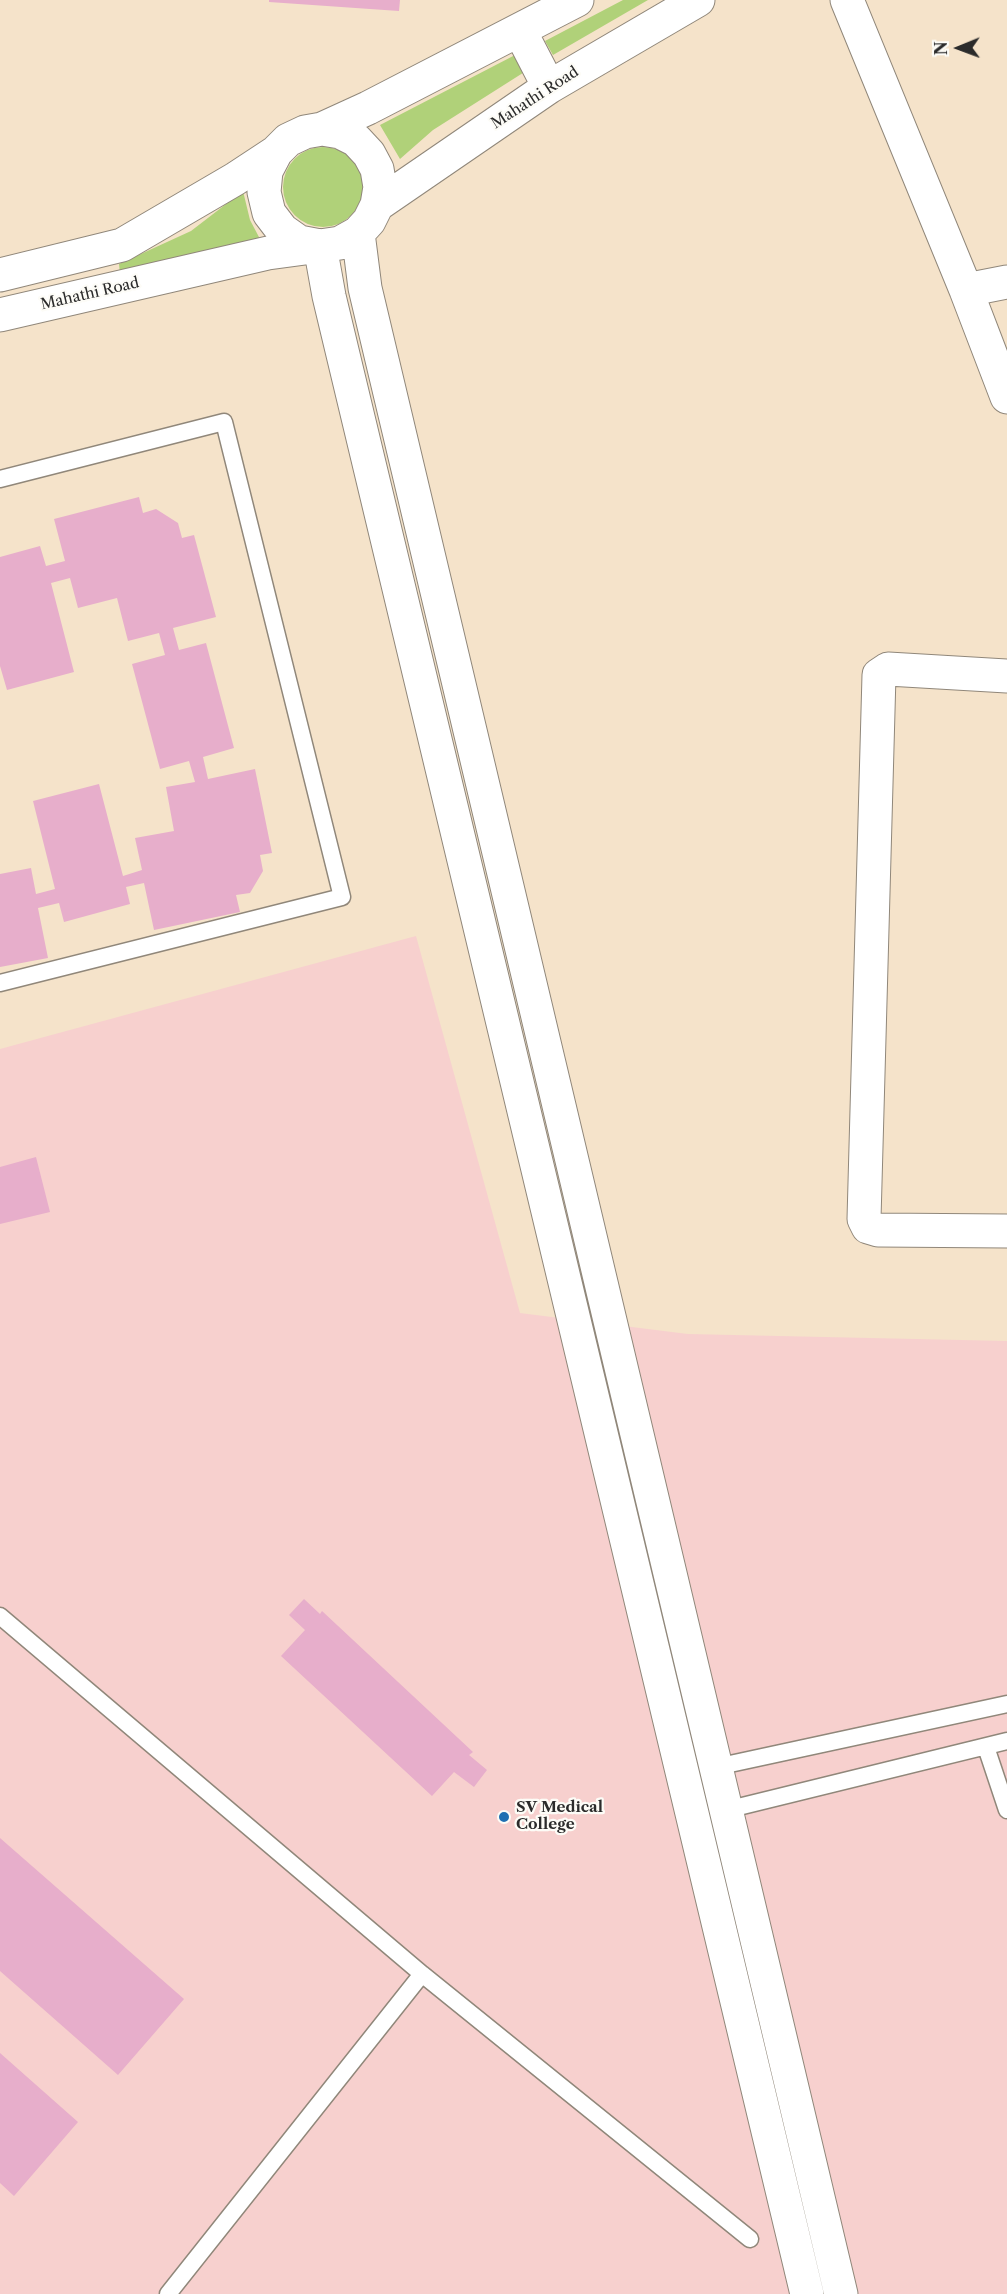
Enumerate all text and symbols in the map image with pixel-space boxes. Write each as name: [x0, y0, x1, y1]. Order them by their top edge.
north arrow: [929, 18, 989, 78]
text: N: [931, 41, 951, 55]
street label: Mahathi Road: [488, 63, 582, 133]
street label: Mahathi Road: [39, 274, 141, 314]
place label: SV Medical College: [516, 1799, 603, 1834]
marker: SV Medical College: [497, 1810, 511, 1824]

